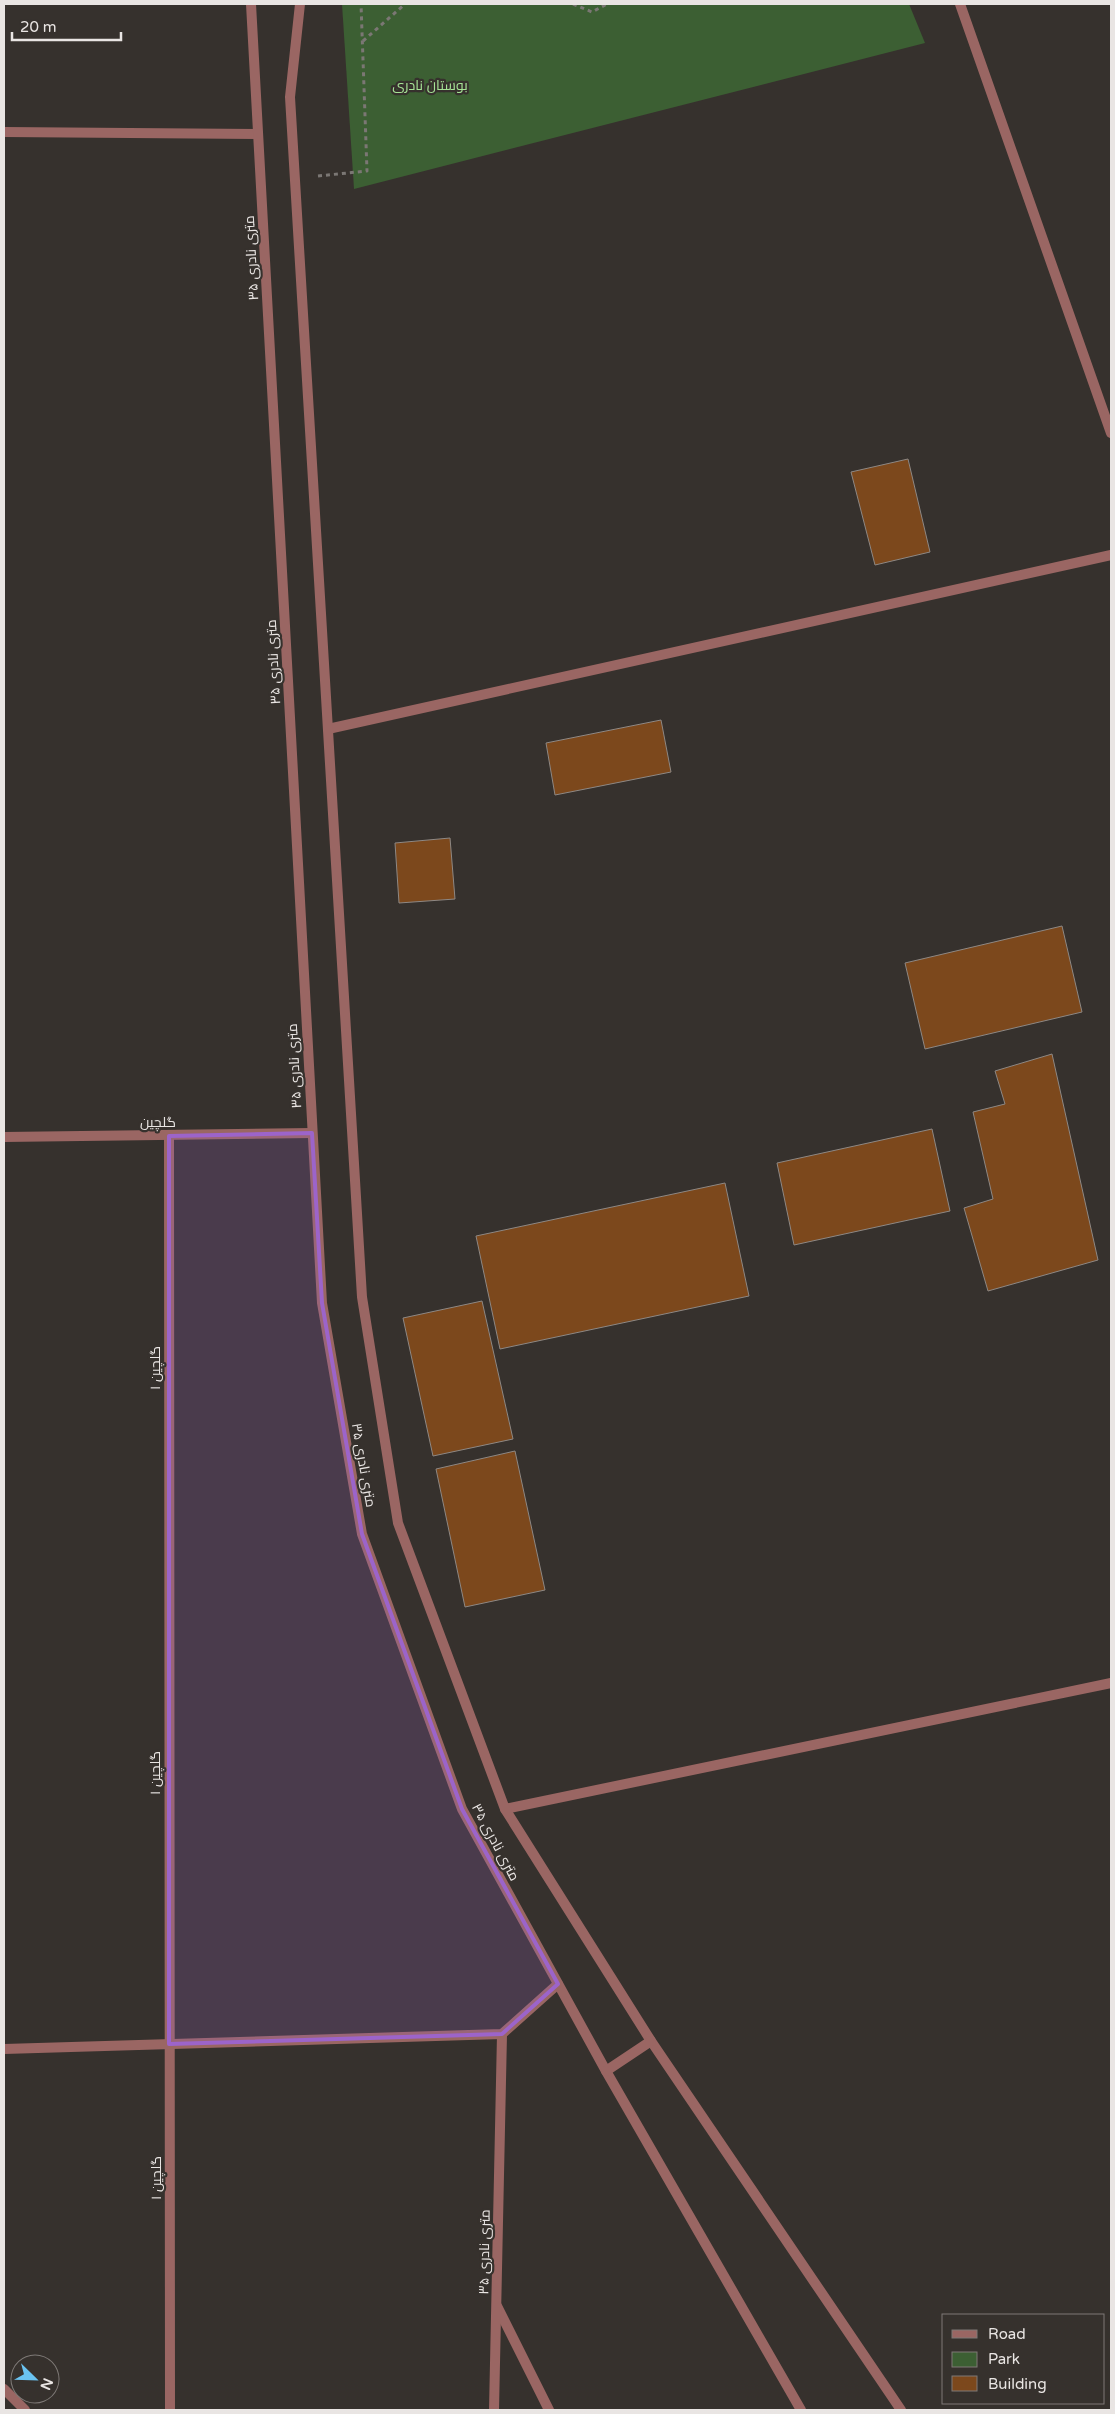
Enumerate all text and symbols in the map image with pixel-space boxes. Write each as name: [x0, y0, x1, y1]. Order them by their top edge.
scale bar: [12, 10, 121, 42]
text: 20 m: [20, 18, 57, 36]
park label: بوستان نادری: [392, 77, 468, 94]
street label: ۳۵ متری نادری: [241, 215, 262, 301]
street label: ۳۵ متری نادری: [263, 619, 284, 705]
street label: ۳۵ متری نادری: [284, 1023, 305, 1109]
street label: گلچین: [140, 1114, 176, 1132]
street label: گلچین ۱: [147, 1346, 165, 1390]
street label: ۳۵ متری نادری: [348, 1422, 379, 1508]
street label: گلچین ۱: [147, 1751, 165, 1795]
street label: ۳۵ متری نادری: [468, 1801, 523, 1884]
street label: گلچین ۱: [148, 2156, 166, 2200]
street label: ۳۵ متری نادری: [475, 2209, 494, 2295]
legend: [942, 2314, 1105, 2404]
text: Road: [988, 2325, 1026, 2343]
text: Park: [988, 2350, 1020, 2368]
north arrow: [10, 2354, 60, 2404]
text: N: [36, 2375, 57, 2392]
text: Building: [988, 2375, 1047, 2393]

